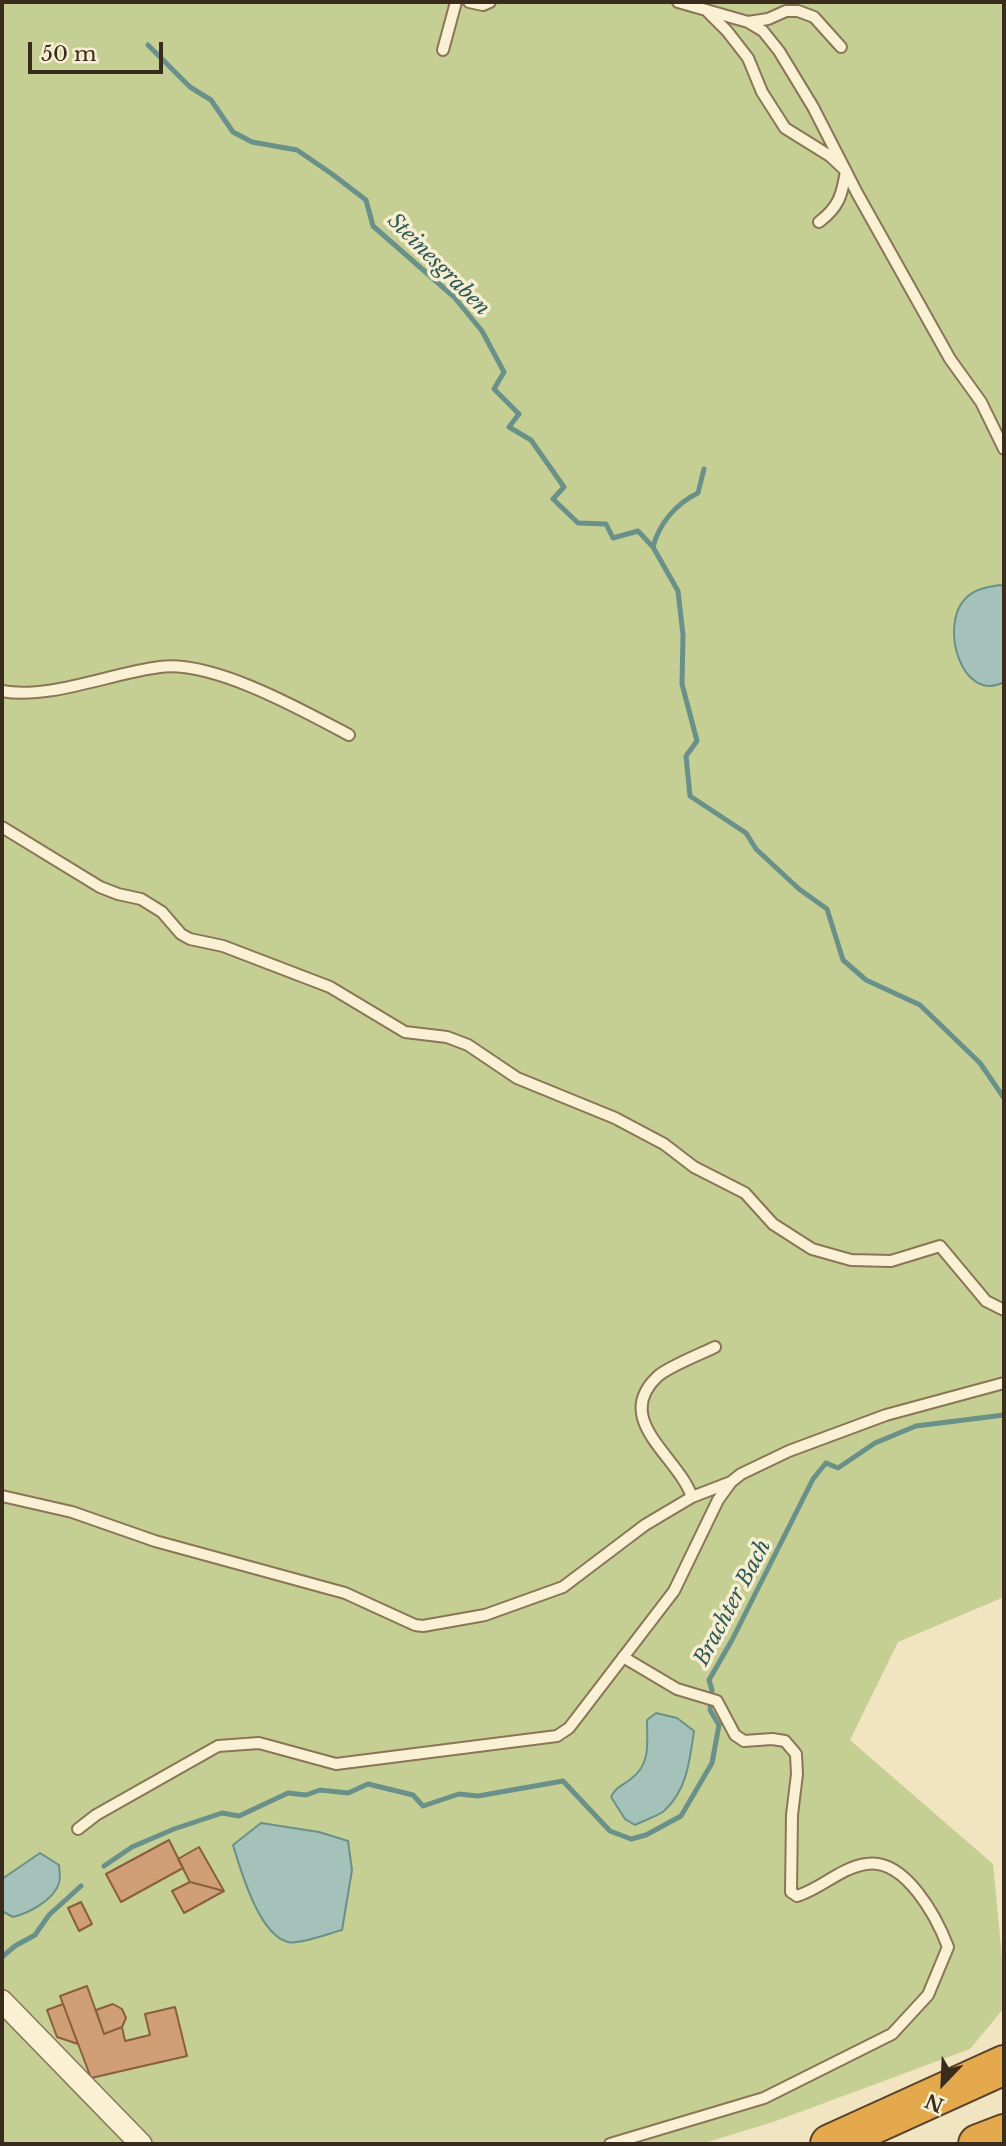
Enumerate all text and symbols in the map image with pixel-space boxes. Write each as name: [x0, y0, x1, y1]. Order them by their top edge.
scale bar: [32, 28, 166, 72]
text: 50 m: [41, 41, 96, 67]
water label: Steinesgraben: [382, 209, 494, 321]
water label: Brachter Bach: [689, 1536, 777, 1670]
north arrow: [908, 2048, 978, 2118]
text: N: [922, 2089, 947, 2117]

